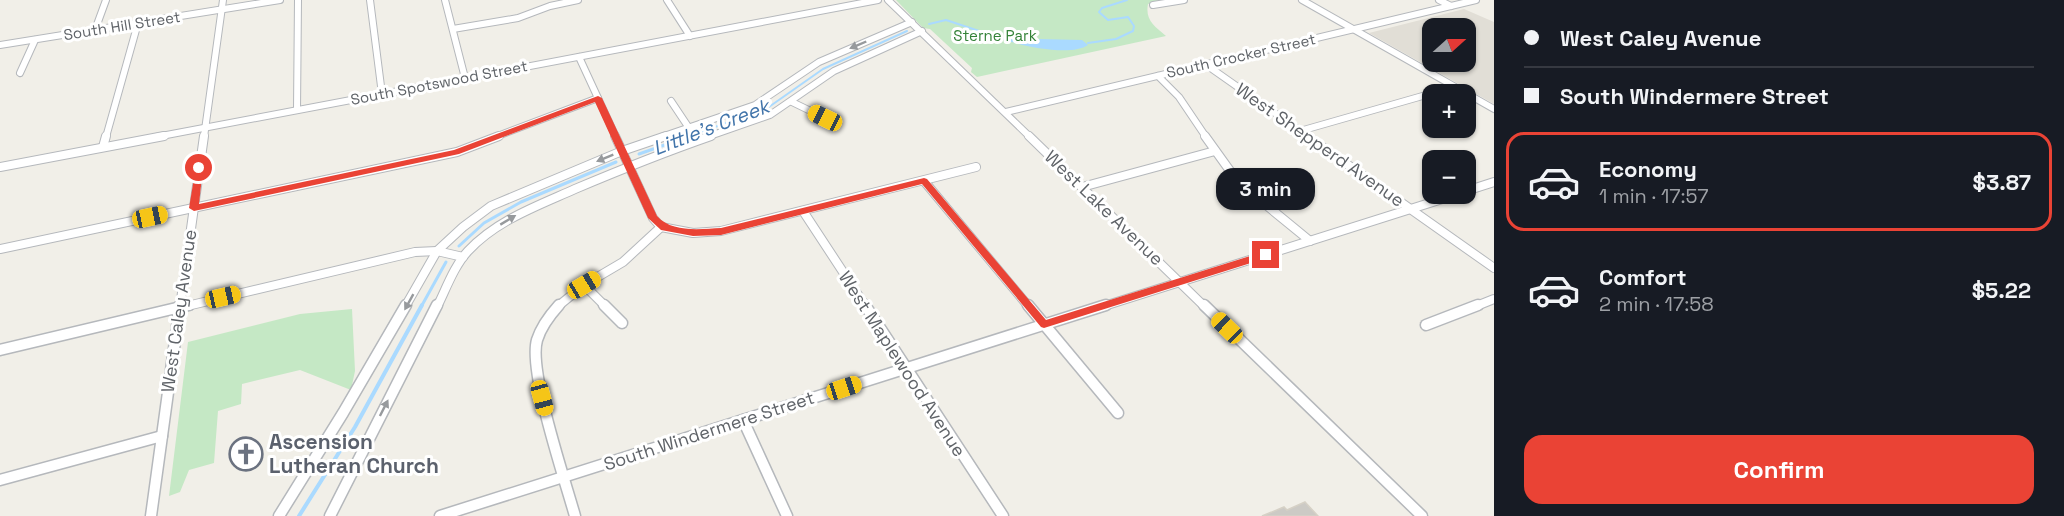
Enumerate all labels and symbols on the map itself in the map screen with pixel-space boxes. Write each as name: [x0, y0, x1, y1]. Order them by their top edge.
street label: South Hill Street: [62, 7, 182, 44]
north arrow: [1422, 18, 1476, 72]
park label: Sterne Park: [953, 26, 1037, 45]
street label: South Crocker Street: [1164, 29, 1318, 82]
one-way arrow: [849, 40, 867, 50]
street label: South Spotswood Street: [349, 56, 529, 109]
street label: West Shepperd Avenue: [1231, 78, 1409, 212]
water label: Little's Creek: [649, 92, 775, 161]
car: [805, 102, 845, 134]
street label: West Lake Avenue: [1040, 145, 1169, 270]
route start: [185, 154, 212, 181]
one-way arrow: [596, 154, 614, 163]
callout: 3 min: [1216, 168, 1316, 210]
car: [131, 204, 169, 230]
one-way arrow: [500, 214, 516, 225]
street label: West Caley Avenue: [156, 228, 201, 394]
route end: [1252, 241, 1279, 268]
street label: West Maplewood Avenue: [834, 267, 971, 461]
car: [564, 268, 604, 302]
car: [203, 284, 243, 310]
one-way arrow: [404, 294, 414, 311]
car: [1208, 309, 1246, 347]
car: [824, 374, 864, 402]
car: [529, 378, 555, 418]
street label: South Windermere Street: [601, 386, 817, 475]
one-way arrow: [380, 399, 389, 416]
place label: Ascension Lutheran Church: [269, 428, 439, 479]
church icon: Ascension Lutheran Church: [228, 436, 264, 472]

